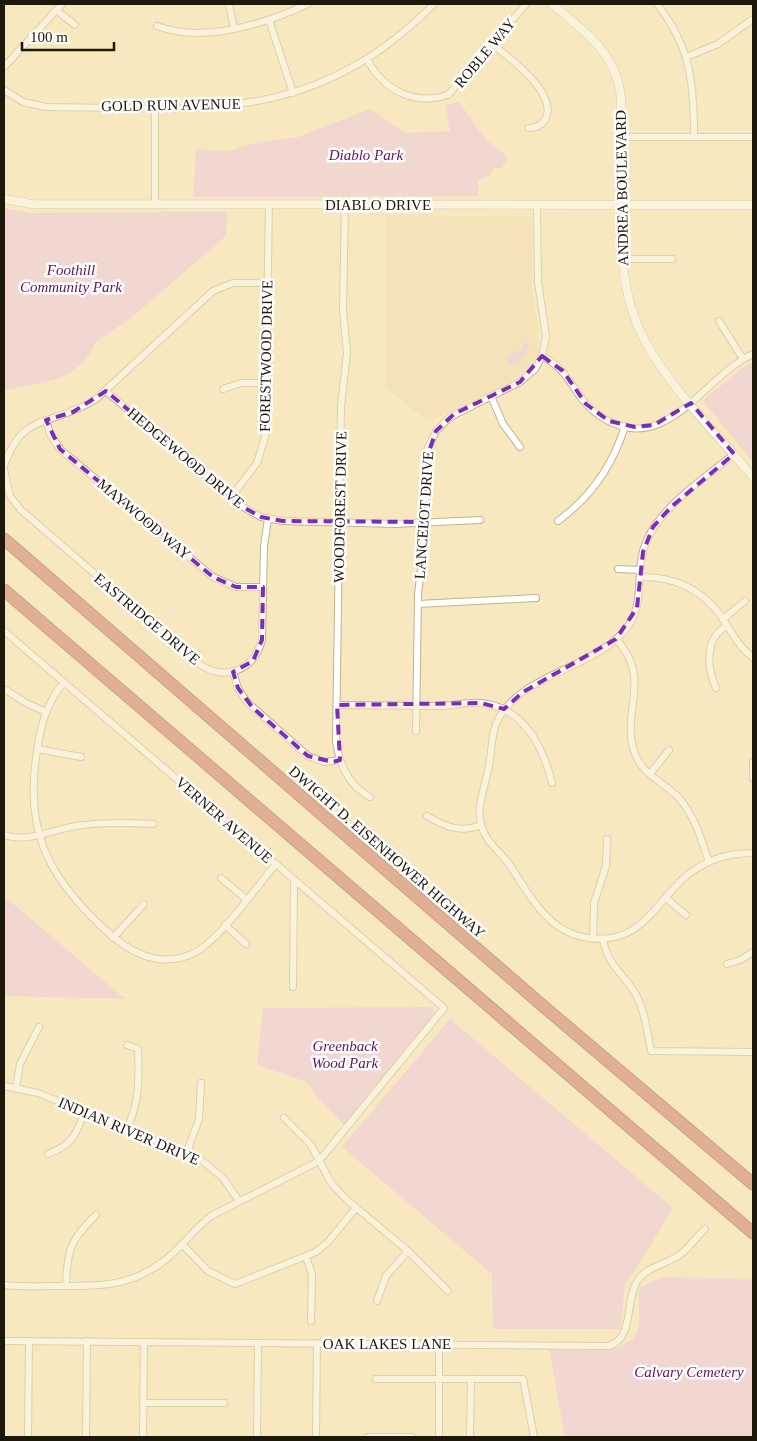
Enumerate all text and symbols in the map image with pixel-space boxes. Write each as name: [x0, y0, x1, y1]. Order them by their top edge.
street label: ROBLE WAY: [451, 15, 519, 91]
scale bar: [22, 20, 115, 52]
text: 100 m: [30, 29, 68, 45]
street label: GOLD RUN AVENUE: [101, 96, 241, 114]
street label: ANDREA BOULEVARD: [613, 110, 631, 266]
park label: Diablo Park: [328, 147, 404, 163]
street label: DIABLO DRIVE: [325, 197, 431, 213]
park label: Foothill Community Park: [20, 262, 122, 295]
street label: FORESTWOOD DRIVE: [257, 280, 275, 432]
street label: HEDGEWOOD DRIVE: [125, 405, 247, 511]
street label: WOODFOREST DRIVE: [331, 431, 349, 583]
street label: LANCELOT DRIVE: [412, 450, 436, 580]
street label: MAYWOOD WAY: [94, 475, 194, 563]
street label: EASTRIDGE DRIVE: [91, 570, 203, 668]
street label: DWIGHT D. EISENHOWER HIGHWAY: [286, 763, 488, 942]
street label: VERNER AVENUE: [172, 774, 276, 866]
park label: Greenback Wood Park: [312, 1038, 379, 1071]
street label: INDIAN RIVER DRIVE: [56, 1094, 202, 1168]
street label: OAK LAKES LANE: [323, 1336, 451, 1352]
park label: Calvary Cemetery: [634, 1364, 744, 1380]

